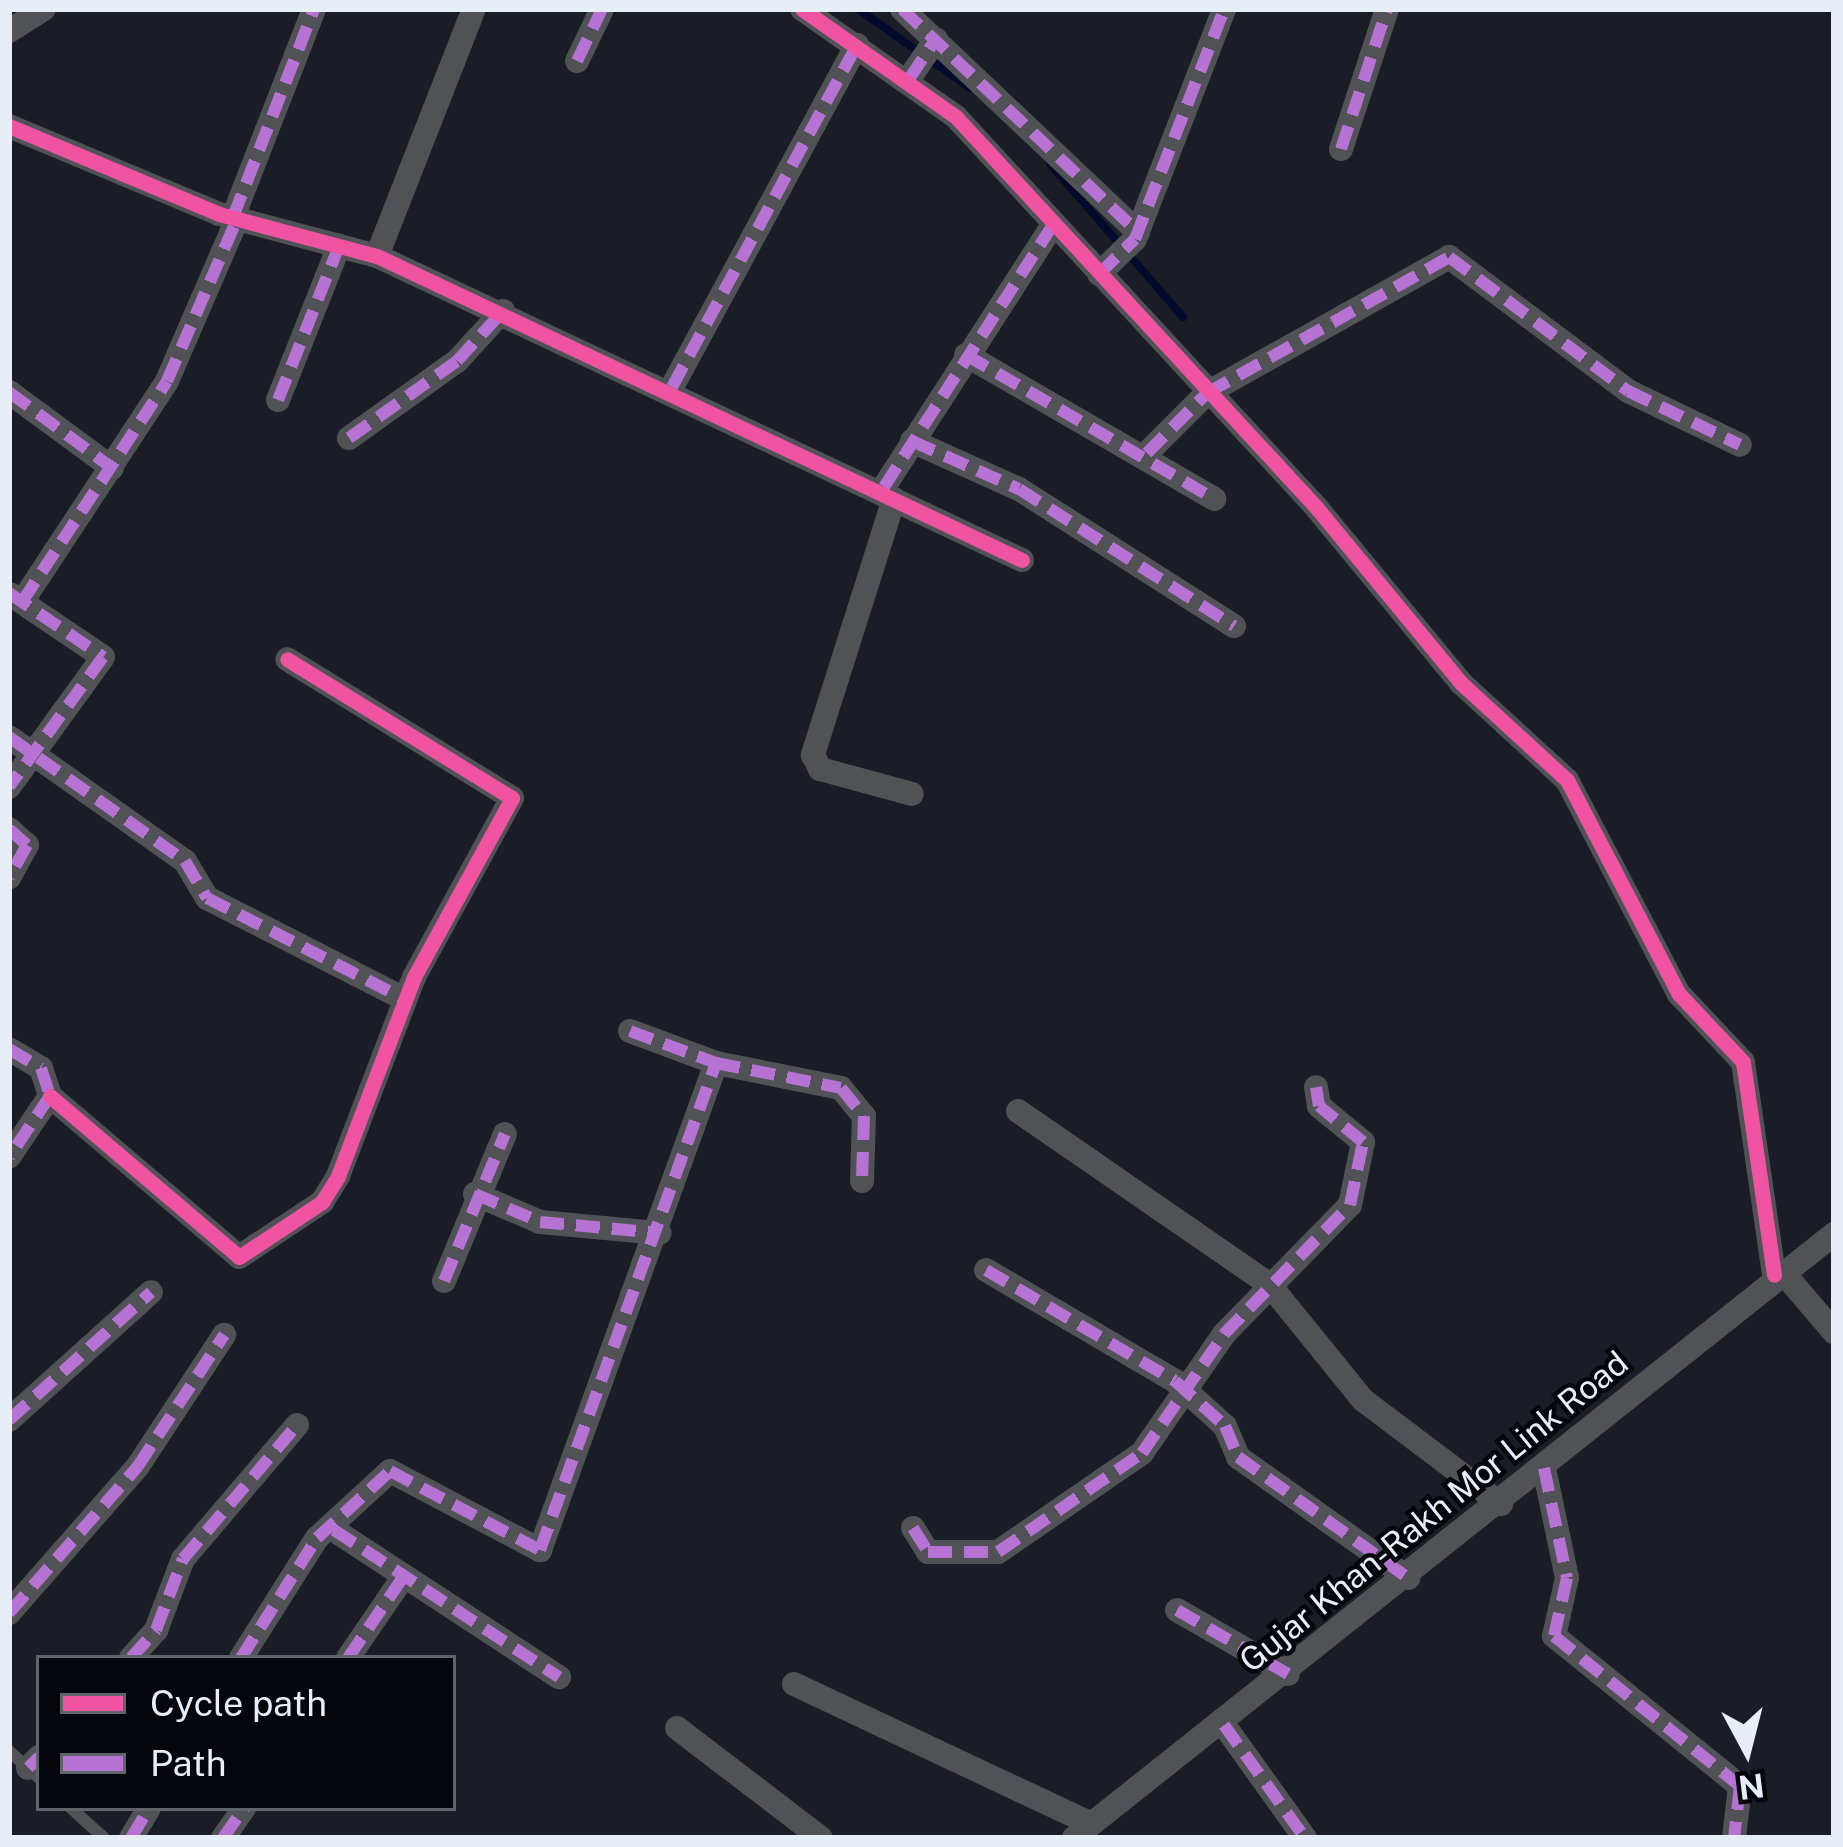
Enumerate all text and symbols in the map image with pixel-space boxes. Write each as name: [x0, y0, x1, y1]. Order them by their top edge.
street label: Gujar Khan-Rakh Mor Link Road: [1232, 1343, 1636, 1681]
legend: [36, 1655, 456, 1811]
text: Cycle path: [150, 1682, 327, 1724]
north arrow: [1687, 1691, 1807, 1811]
text: Path: [150, 1742, 226, 1784]
text: N: [1736, 1766, 1767, 1807]

